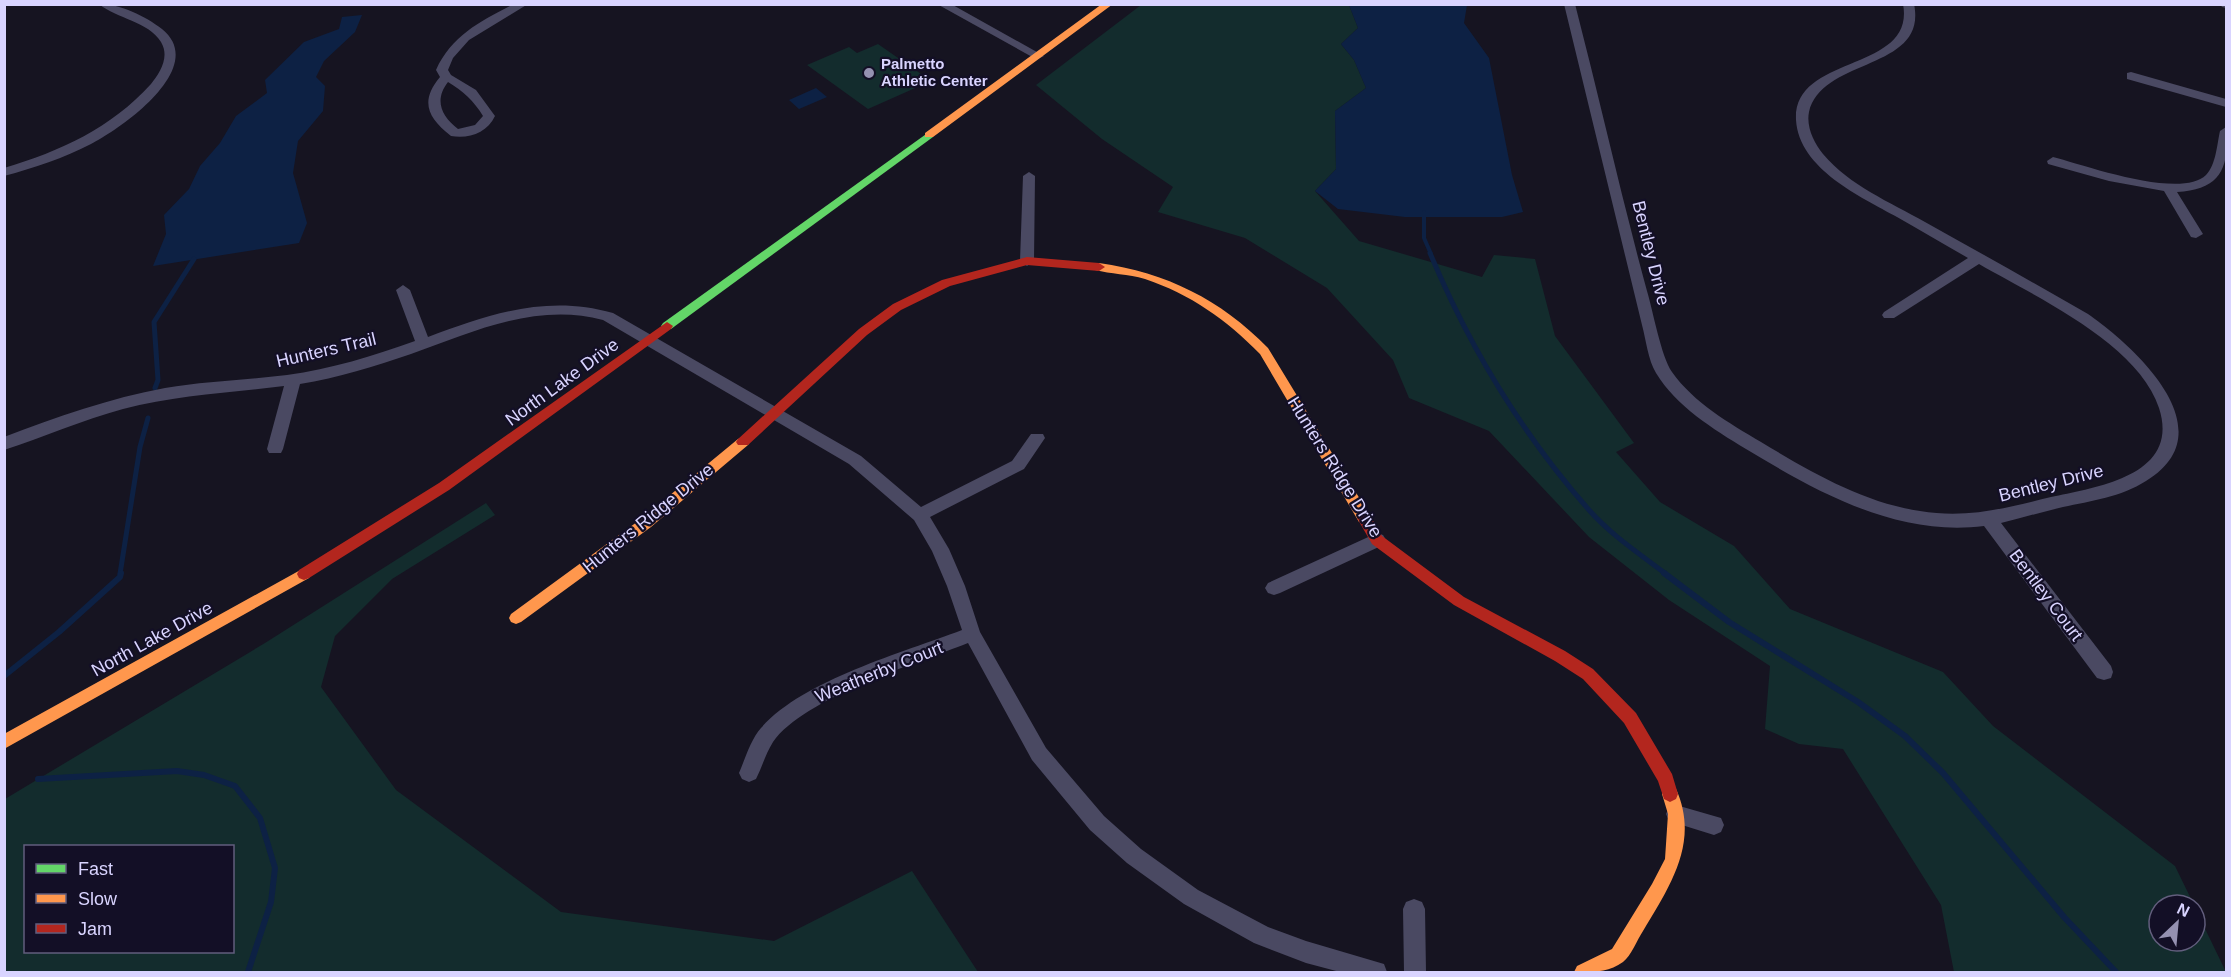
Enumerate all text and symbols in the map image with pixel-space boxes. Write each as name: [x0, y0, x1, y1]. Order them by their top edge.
place label: Palmetto Athletic Center: [881, 55, 988, 89]
marker: Palmetto Athletic Center: [862, 66, 876, 80]
street label: Bentley Drive: [1628, 199, 1674, 307]
street label: Hunters Trail: [274, 329, 378, 371]
street label: North Lake Drive: [501, 334, 623, 430]
street label: Hunters Ridge Drive: [1284, 393, 1386, 541]
street label: Hunters Ridge Drive: [579, 459, 717, 577]
street label: Bentley Drive: [1997, 460, 2105, 506]
street label: Bentley Court: [2005, 545, 2087, 645]
street label: North Lake Drive: [88, 598, 216, 680]
street label: Weatherby Court: [812, 637, 946, 707]
legend: [24, 845, 234, 953]
text: Fast: [78, 859, 113, 879]
text: Slow: [78, 889, 118, 909]
north arrow: [2147, 893, 2207, 953]
text: N: [2174, 900, 2192, 920]
text: Jam: [78, 919, 112, 939]

